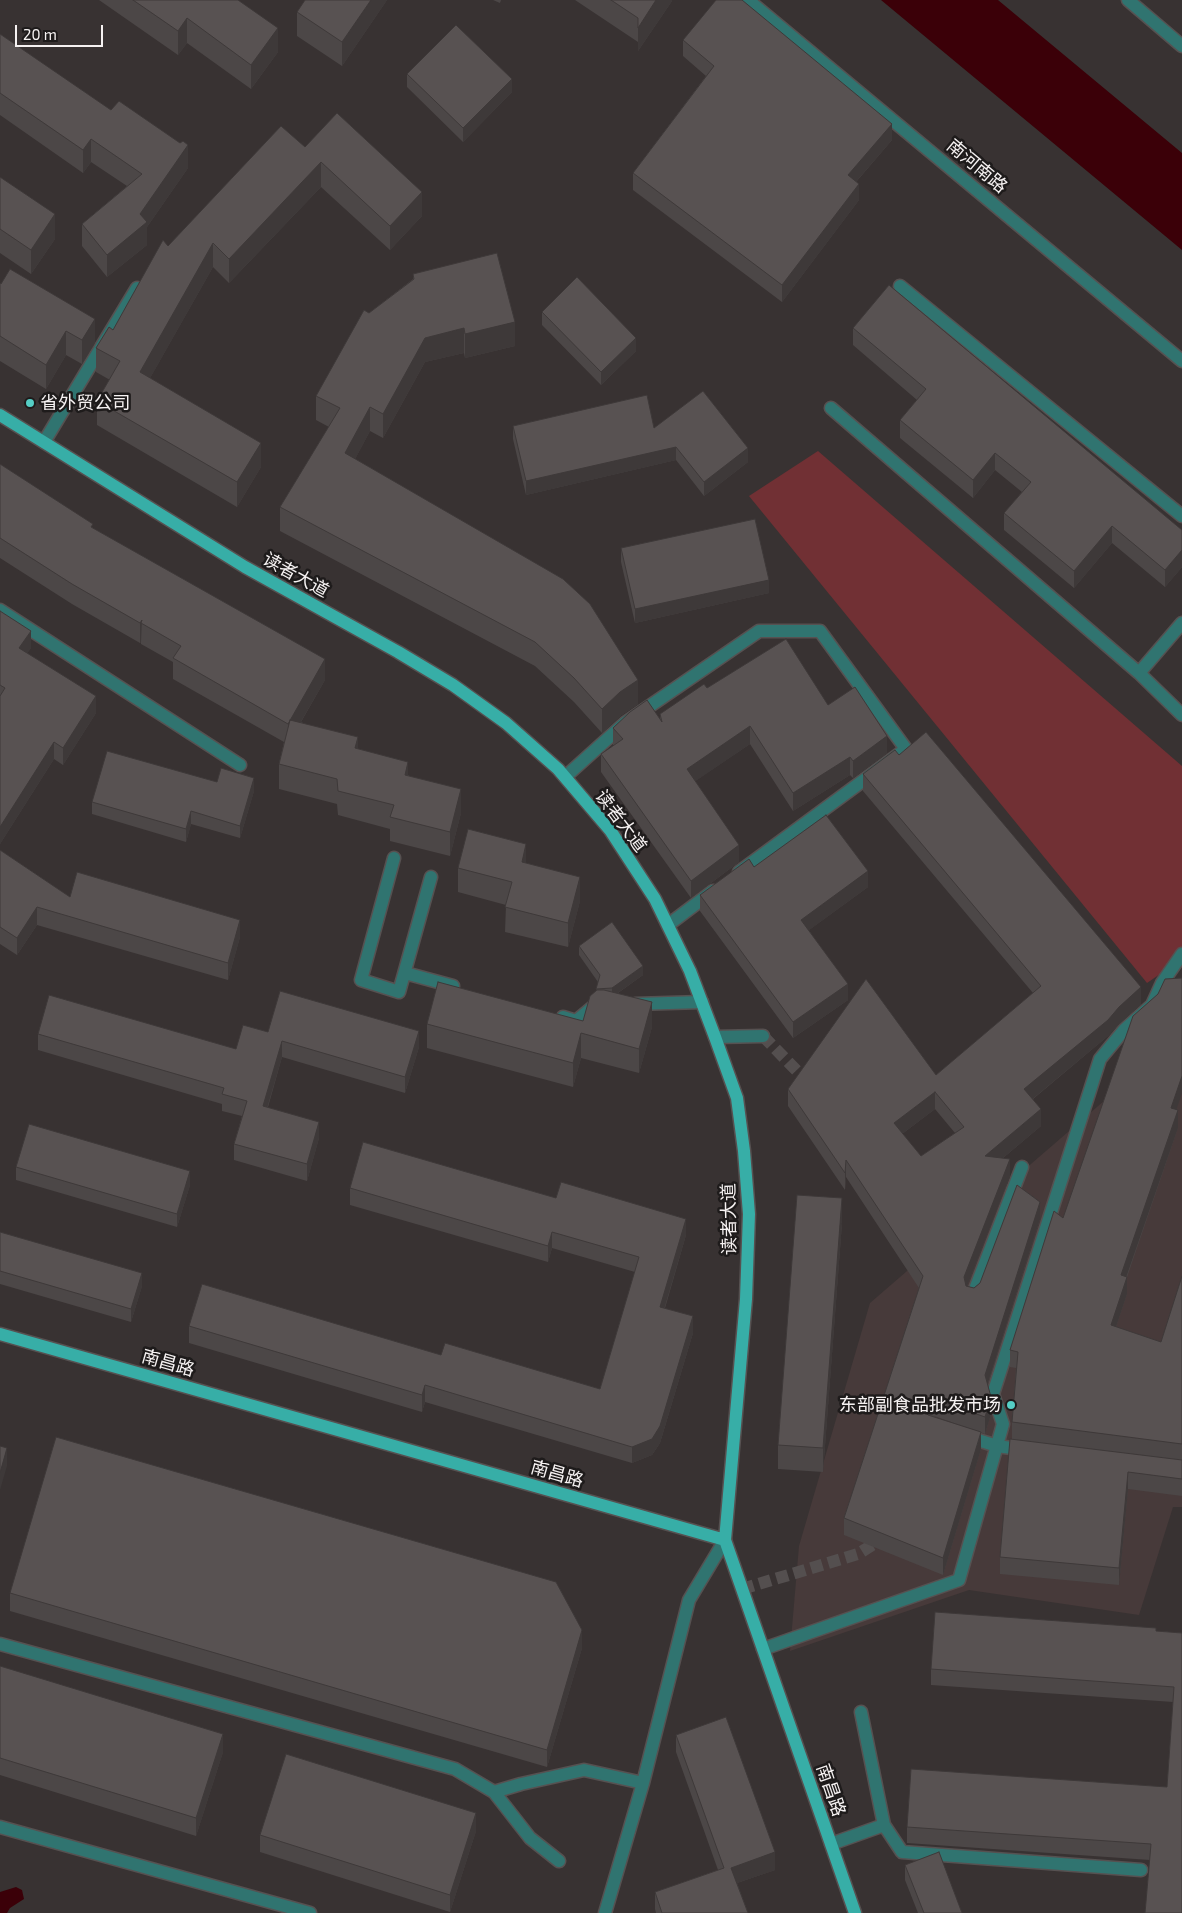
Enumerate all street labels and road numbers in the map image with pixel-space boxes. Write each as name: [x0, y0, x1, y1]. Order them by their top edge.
street label: 南河南路: [942, 135, 1012, 197]
street label: 读者大道: [259, 548, 333, 602]
street label: 读者大道: [591, 786, 651, 856]
street label: 读者大道: [718, 1183, 740, 1255]
street label: 南昌路: [139, 1345, 197, 1381]
street label: 南昌路: [528, 1456, 586, 1492]
street label: 南昌路: [812, 1761, 850, 1819]

